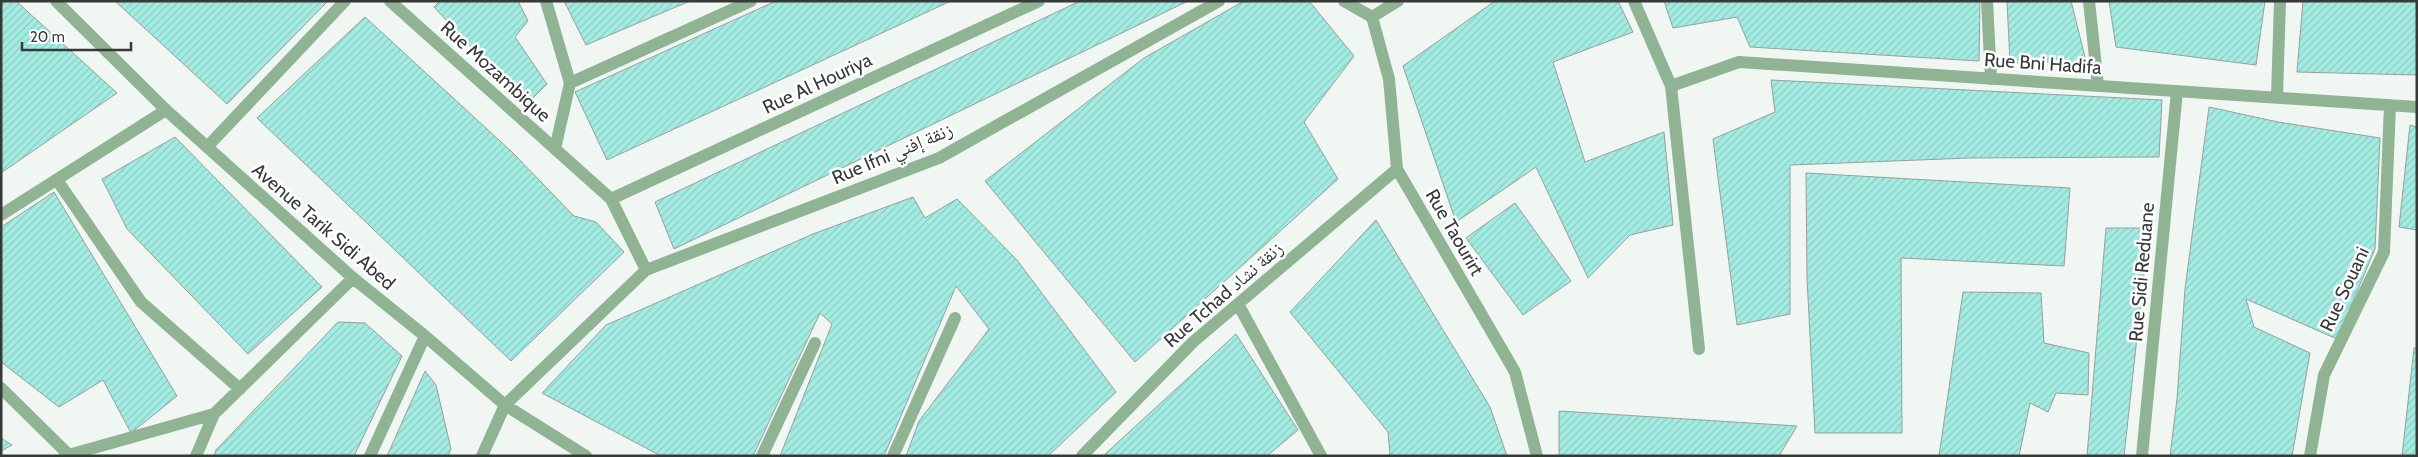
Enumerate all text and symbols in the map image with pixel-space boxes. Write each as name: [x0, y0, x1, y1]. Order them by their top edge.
street label: Rue Mozambique: [436, 16, 556, 127]
scale bar: [22, 20, 131, 52]
text: 20 m: [30, 28, 65, 46]
street label: Rue Al Houriya: [759, 48, 875, 119]
street label: Rue Bni Hadifa: [1984, 48, 2102, 79]
street label: Rue Ifni زنقة إفني: [828, 118, 958, 193]
street label: Avenue Tarik Sidi Abed: [248, 158, 400, 295]
street label: Rue Taourirt: [1421, 185, 1489, 280]
street label: Rue Sidi Reduane: [2124, 201, 2159, 343]
street label: Rue Tchad زنقة نشاد: [1159, 237, 1287, 352]
street label: Rue Souani: [2315, 243, 2374, 335]

